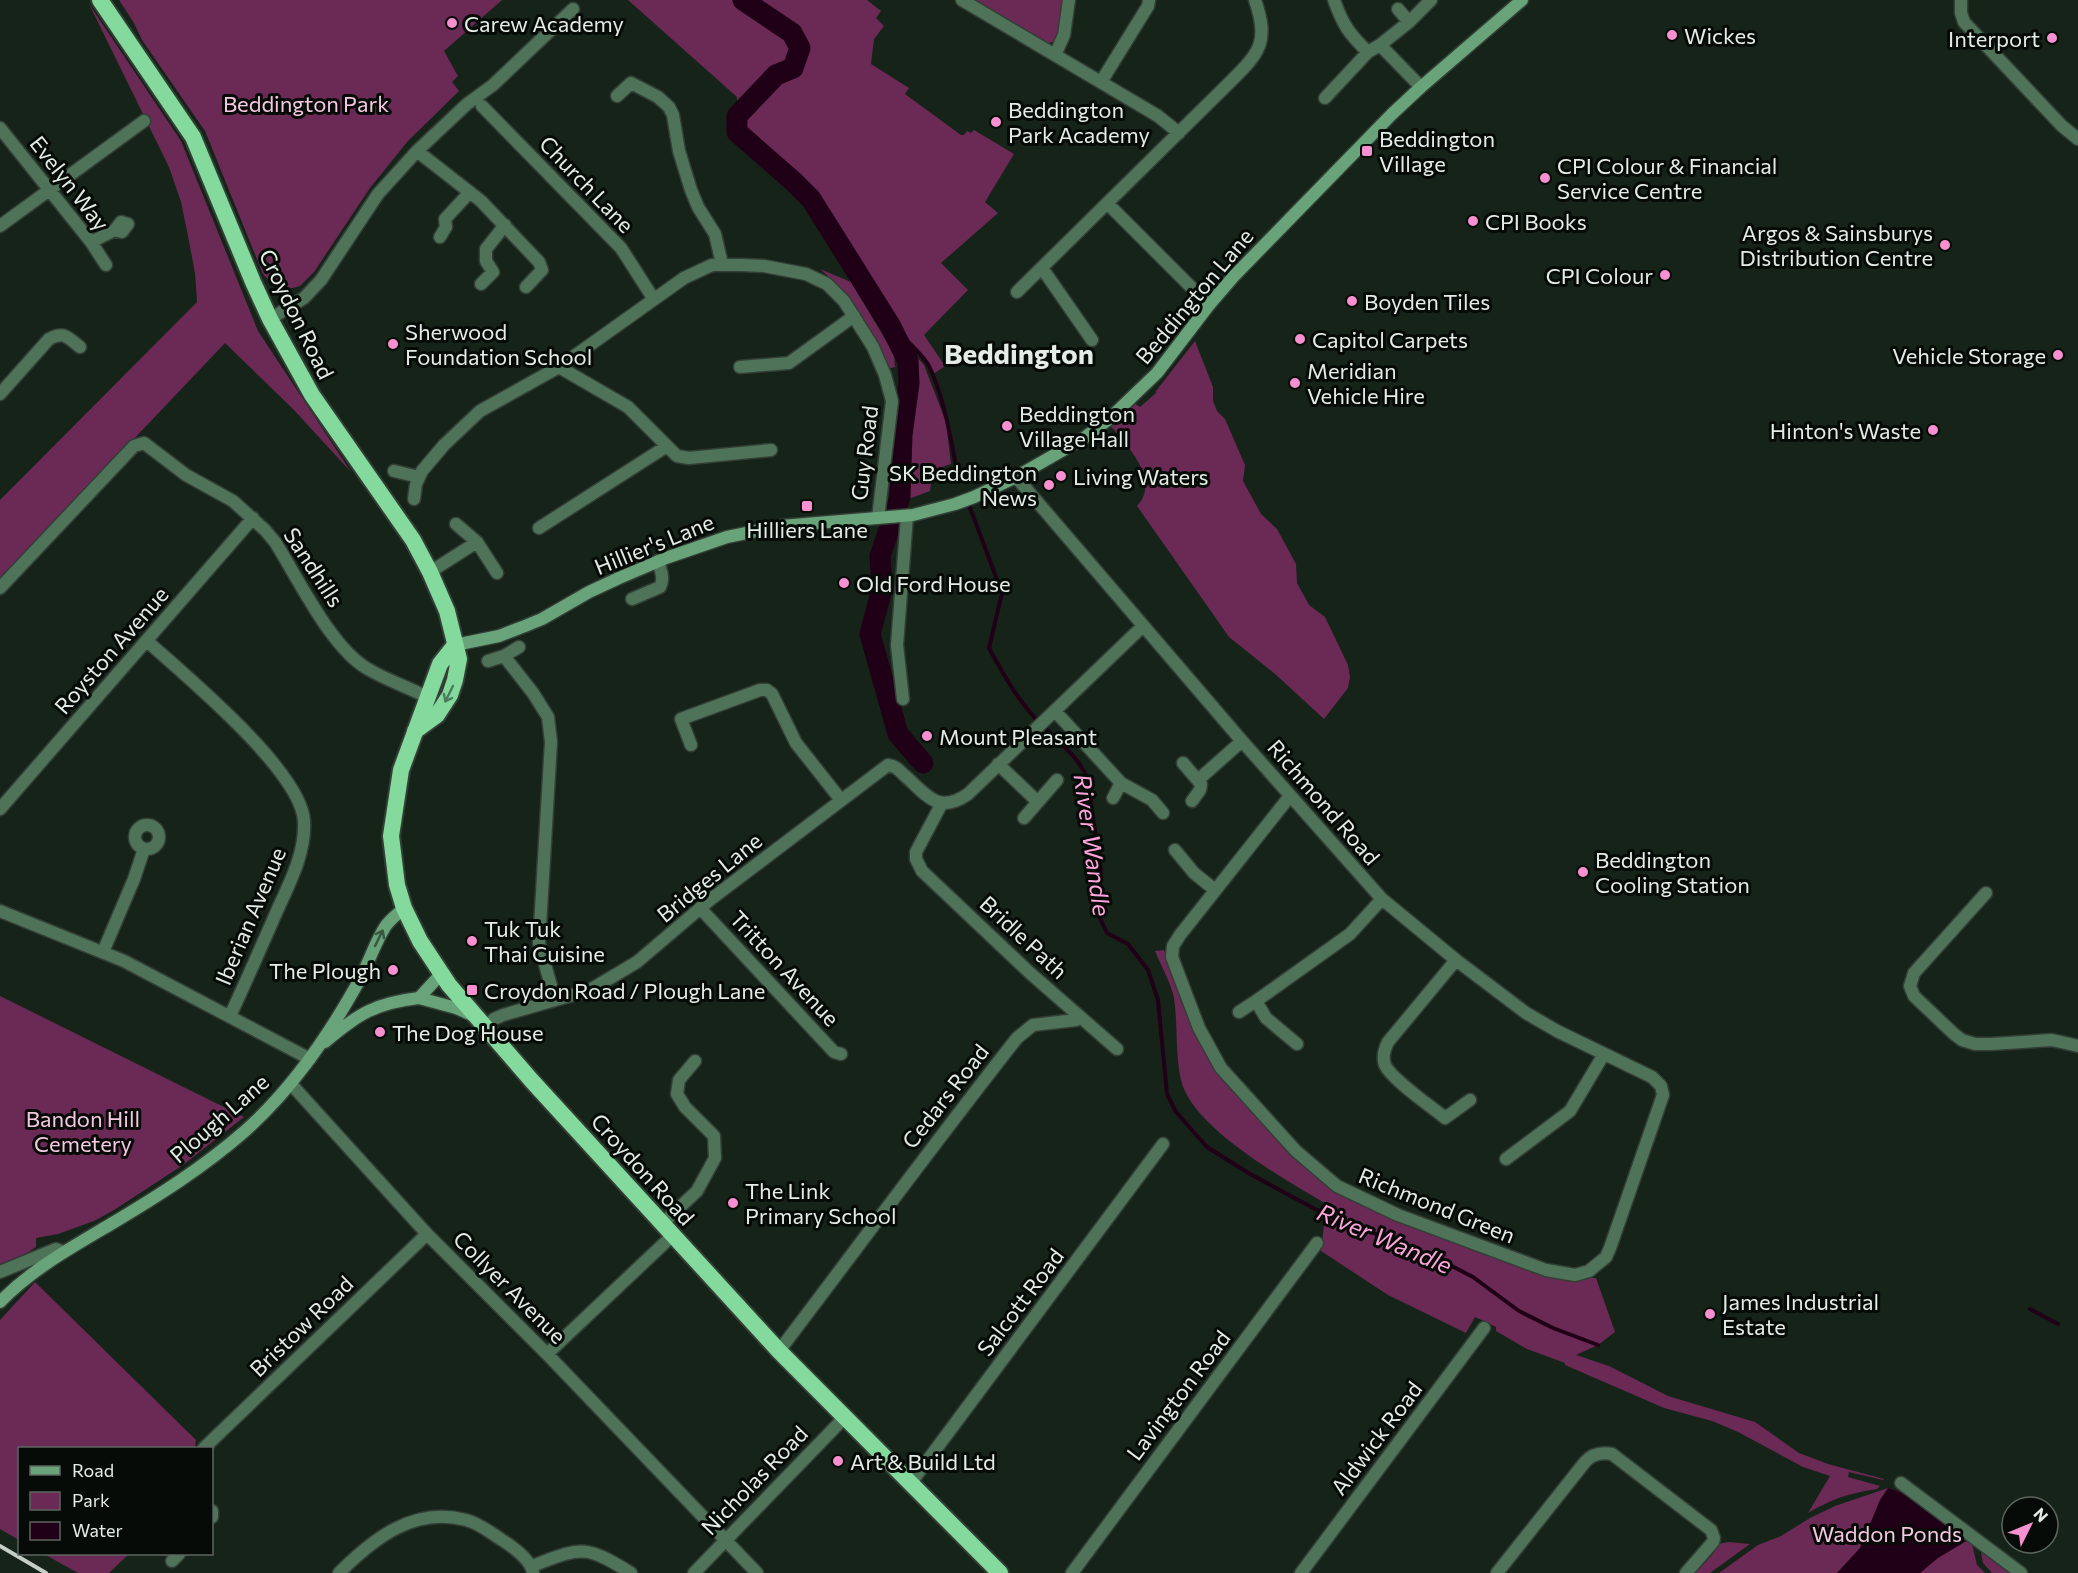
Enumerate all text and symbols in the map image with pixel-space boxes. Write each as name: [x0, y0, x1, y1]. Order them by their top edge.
place label: Carew Academy: [464, 10, 624, 37]
marker: Carew Academy: [445, 16, 459, 30]
place label: Wickes: [1684, 22, 1756, 49]
place label: Interport: [1948, 25, 2040, 52]
marker: Wickes: [1665, 28, 1679, 42]
marker: Interport: [2045, 31, 2059, 45]
park label: Beddington Park: [223, 90, 389, 117]
place label: Beddington Park Academy: [1008, 96, 1150, 148]
marker: Beddington Park Academy: [989, 115, 1003, 129]
place label: Beddington Village: [1379, 125, 1495, 177]
street label: Evelyn Way: [25, 130, 115, 236]
street label: Church Lane: [534, 130, 640, 238]
marker: Beddington Village: [1360, 144, 1374, 158]
place label: CPI Colour & Financial Service Centre: [1557, 152, 1777, 204]
marker: CPI Colour & Financial Service Centre: [1538, 171, 1552, 185]
place label: CPI Books: [1485, 208, 1587, 235]
marker: CPI Books: [1466, 214, 1480, 228]
place label: Argos & Sainsburys Distribution Centre: [1739, 219, 1933, 271]
street label: Beddington Lane: [1129, 223, 1259, 369]
marker: Argos & Sainsburys Distribution Centre: [1938, 238, 1952, 252]
street label: Croydon Road: [254, 245, 340, 383]
place label: CPI Colour: [1546, 262, 1653, 289]
marker: CPI Colour: [1658, 268, 1672, 282]
place label: Boyden Tiles: [1364, 288, 1490, 315]
marker: Boyden Tiles: [1345, 294, 1359, 308]
place label: Sherwood Foundation School: [405, 318, 592, 370]
place label: Capitol Carpets: [1312, 326, 1468, 353]
marker: Capitol Carpets: [1293, 332, 1307, 346]
district label: Beddington: [944, 336, 1094, 370]
marker: Sherwood Foundation School: [386, 337, 400, 351]
place label: Vehicle Storage: [1892, 342, 2046, 369]
marker: Vehicle Storage: [2051, 348, 2065, 362]
place label: Meridian Vehicle Hire: [1307, 357, 1425, 409]
marker: Meridian Vehicle Hire: [1288, 376, 1302, 390]
place label: Beddington Village Hall: [1019, 400, 1135, 452]
street label: Guy Road: [845, 404, 883, 502]
place label: Hinton's Waste: [1770, 417, 1921, 444]
marker: Beddington Village Hall: [1000, 419, 1014, 433]
marker: Hinton's Waste: [1926, 423, 1940, 437]
place label: SK Beddington News: [889, 459, 1037, 511]
place label: Living Waters: [1073, 463, 1209, 490]
marker: Living Waters: [1054, 469, 1068, 483]
marker: SK Beddington News: [1042, 478, 1056, 492]
marker: Hilliers Lane: [800, 499, 814, 513]
street label: Hillier's Lane: [590, 508, 718, 580]
place label: Hilliers Lane: [746, 516, 868, 543]
street label: Sandhills: [278, 522, 350, 612]
place label: Old Ford House: [856, 570, 1011, 597]
marker: Old Ford House: [837, 576, 851, 590]
street label: Royston Avenue: [48, 581, 174, 719]
one-way arrow: [443, 685, 455, 702]
place label: Mount Pleasant: [939, 723, 1097, 750]
marker: Mount Pleasant: [920, 729, 934, 743]
street label: Richmond Road: [1262, 734, 1386, 870]
water label: River Wandle: [1069, 772, 1117, 918]
street label: Bridges Lane: [651, 826, 767, 928]
street label: Iberian Avenue: [209, 843, 291, 989]
place label: Beddington Cooling Station: [1595, 846, 1750, 898]
marker: Beddington Cooling Station: [1576, 865, 1590, 879]
street label: Bridle Path: [975, 890, 1073, 984]
street label: Tritton Avenue: [725, 905, 845, 1031]
place label: Tuk Tuk Thai Cuisine: [484, 915, 605, 967]
one-way arrow: [374, 930, 386, 948]
marker: Tuk Tuk Thai Cuisine: [465, 934, 479, 948]
place label: The Plough: [269, 957, 381, 984]
marker: The Plough: [386, 963, 400, 977]
place label: Croydon Road / Plough Lane: [484, 977, 765, 1004]
marker: Croydon Road / Plough Lane: [465, 983, 479, 997]
place label: The Dog House: [392, 1019, 544, 1046]
marker: The Dog House: [373, 1025, 387, 1039]
street label: Cedars Road: [896, 1038, 994, 1154]
street label: Plough Lane: [164, 1068, 274, 1168]
park label: Bandon Hill Cemetery: [26, 1105, 140, 1157]
street label: Croydon Road: [586, 1107, 700, 1231]
street label: Richmond Green: [1355, 1161, 1519, 1249]
place label: The Link Primary School: [745, 1177, 897, 1229]
marker: The Link Primary School: [726, 1196, 740, 1210]
water label: River Wandle: [1313, 1197, 1457, 1279]
street label: Collyer Avenue: [448, 1225, 572, 1349]
street label: Salcott Road: [971, 1243, 1069, 1361]
street label: Bristow Road: [244, 1270, 358, 1382]
place label: James Industrial Estate: [1722, 1288, 1879, 1340]
marker: James Industrial Estate: [1703, 1307, 1717, 1321]
street label: Lavington Road: [1120, 1325, 1236, 1465]
street label: Aldwick Road: [1325, 1376, 1427, 1500]
street label: Nicholas Road: [695, 1420, 813, 1540]
legend: [18, 1447, 213, 1555]
place label: Art & Build Ltd: [850, 1448, 996, 1475]
marker: Art & Build Ltd: [831, 1454, 845, 1468]
text: Road: [72, 1459, 114, 1481]
text: Park: [72, 1489, 110, 1511]
north arrow: [2000, 1495, 2060, 1555]
text: N: [2030, 1504, 2052, 1525]
text: Water: [72, 1519, 123, 1541]
park label: Waddon Ponds: [1812, 1520, 1962, 1547]

